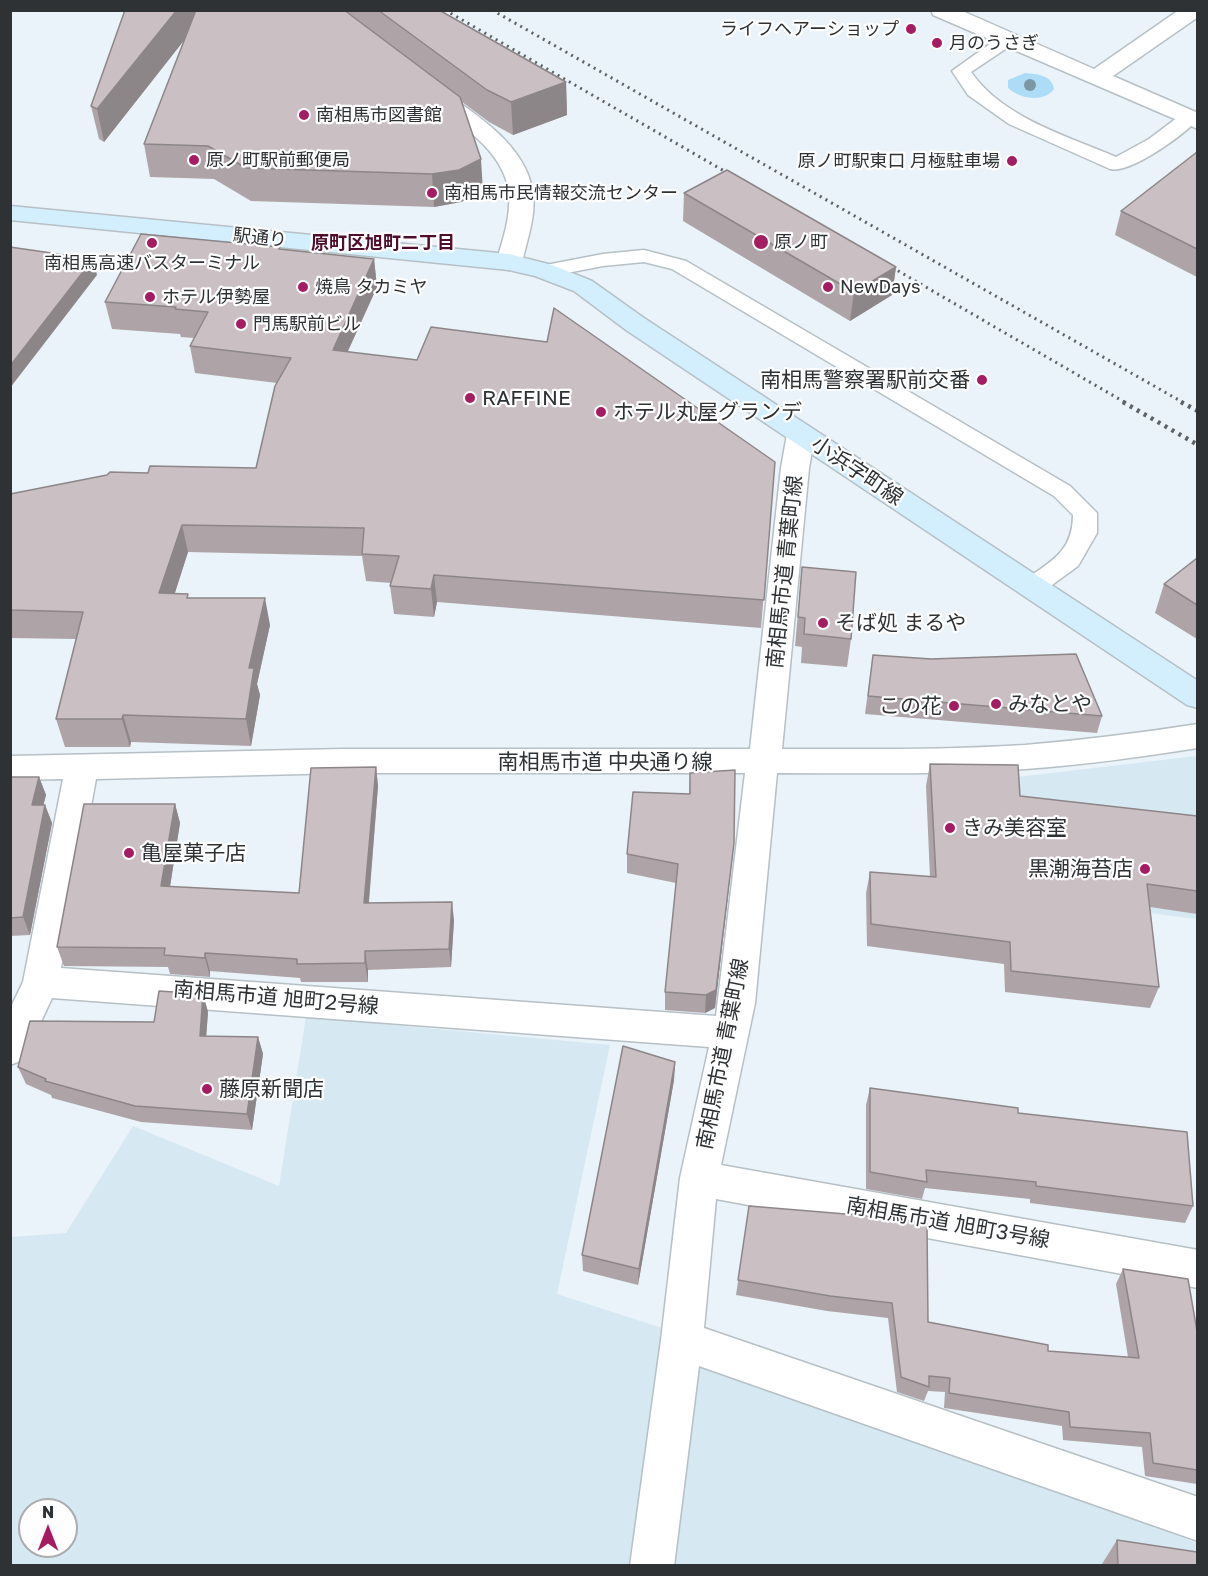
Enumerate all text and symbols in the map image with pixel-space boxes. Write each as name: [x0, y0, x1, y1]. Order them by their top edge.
place label: ライフヘアーショップ: [720, 18, 899, 40]
marker: ライフヘアーショップ: [904, 22, 918, 36]
place label: 月のうさぎ: [949, 32, 1039, 54]
marker: 月のうさぎ: [930, 36, 944, 50]
place label: 南相馬市図書館: [316, 104, 442, 126]
marker: 南相馬市図書館: [297, 108, 311, 122]
place label: 原ノ町駅前郵便局: [206, 149, 350, 171]
place label: 原ノ町駅東口 月極駐車場: [798, 150, 1000, 172]
marker: 原ノ町駅前郵便局: [187, 153, 201, 167]
marker: 原ノ町駅東口 月極駐車場: [1005, 154, 1019, 168]
place label: 南相馬市民情報交流センター: [444, 182, 678, 204]
marker: 南相馬市民情報交流センター: [425, 186, 439, 200]
street label: 駅通り: [232, 224, 288, 252]
place label: 原ノ町: [774, 231, 828, 253]
district label: 原町区旭町二丁目: [311, 232, 455, 254]
marker: 原ノ町: [752, 233, 770, 251]
marker: 南相馬高速バスターミナル: [145, 236, 159, 250]
place label: 南相馬高速バスターミナル: [44, 252, 260, 274]
place label: 焼鳥 タカミヤ: [315, 276, 427, 298]
place label: NewDays: [840, 276, 921, 298]
marker: 焼鳥 タカミヤ: [296, 280, 310, 294]
marker: NewDays: [821, 280, 835, 294]
place label: ホテル伊勢屋: [162, 286, 270, 308]
marker: ホテル伊勢屋: [143, 290, 157, 304]
place label: 門馬駅前ビル: [253, 313, 361, 335]
marker: 門馬駅前ビル: [234, 317, 248, 331]
place label: 南相馬警察署駅前交番: [760, 367, 970, 393]
marker: 南相馬警察署駅前交番: [975, 373, 989, 387]
place label: RAFFINE: [482, 385, 571, 411]
marker: RAFFINE: [463, 391, 477, 405]
place label: ホテル丸屋グランデ: [613, 399, 802, 425]
marker: ホテル丸屋グランデ: [594, 405, 608, 419]
street label: 小浜字町線: [806, 431, 908, 511]
street label: 南相馬市道 青葉町線: [762, 474, 808, 670]
place label: そば処 まるや: [835, 610, 966, 636]
marker: そば処 まるや: [816, 616, 830, 630]
place label: みなとや: [1008, 691, 1092, 717]
place label: この花: [879, 693, 942, 719]
marker: みなとや: [989, 697, 1003, 711]
marker: この花: [947, 699, 961, 713]
street label: 南相馬市道 中央通り線: [497, 749, 713, 775]
place label: きみ美容室: [962, 815, 1067, 841]
marker: きみ美容室: [943, 821, 957, 835]
place label: 亀屋菓子店: [141, 840, 246, 866]
marker: 亀屋菓子店: [122, 846, 136, 860]
place label: 黒潮海苔店: [1028, 856, 1133, 882]
marker: 黒潮海苔店: [1138, 862, 1152, 876]
street label: 南相馬市道 青葉町線: [692, 956, 754, 1152]
street label: 南相馬市道 旭町2号線: [172, 976, 380, 1020]
place label: 藤原新聞店: [219, 1076, 324, 1102]
marker: 藤原新聞店: [200, 1082, 214, 1096]
street label: 南相馬市道 旭町3号線: [844, 1193, 1052, 1253]
north arrow: [18, 1498, 78, 1558]
text: N: [42, 1502, 54, 1522]

